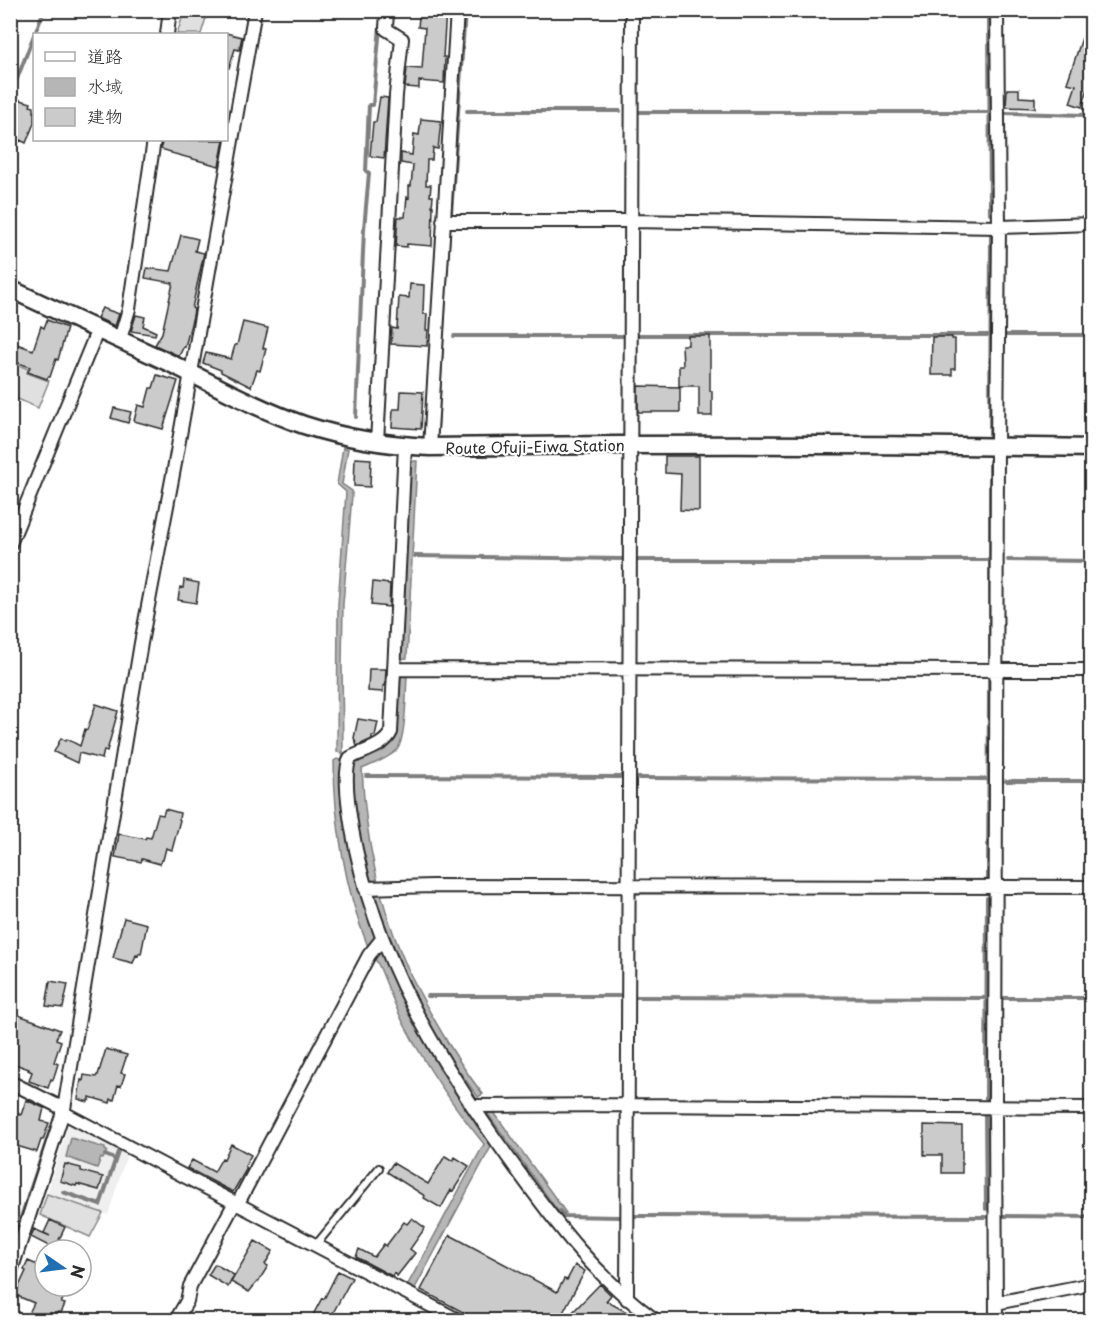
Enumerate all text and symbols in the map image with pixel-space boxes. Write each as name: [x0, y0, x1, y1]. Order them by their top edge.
legend: [33, 33, 228, 141]
text: 道路: [87, 42, 123, 69]
text: 水域: [87, 72, 123, 99]
text: 建物: [87, 102, 123, 129]
street label: Route Ofuji-Eiwa Station: [445, 433, 625, 459]
north arrow: [33, 1238, 93, 1298]
text: N: [65, 1263, 92, 1281]

